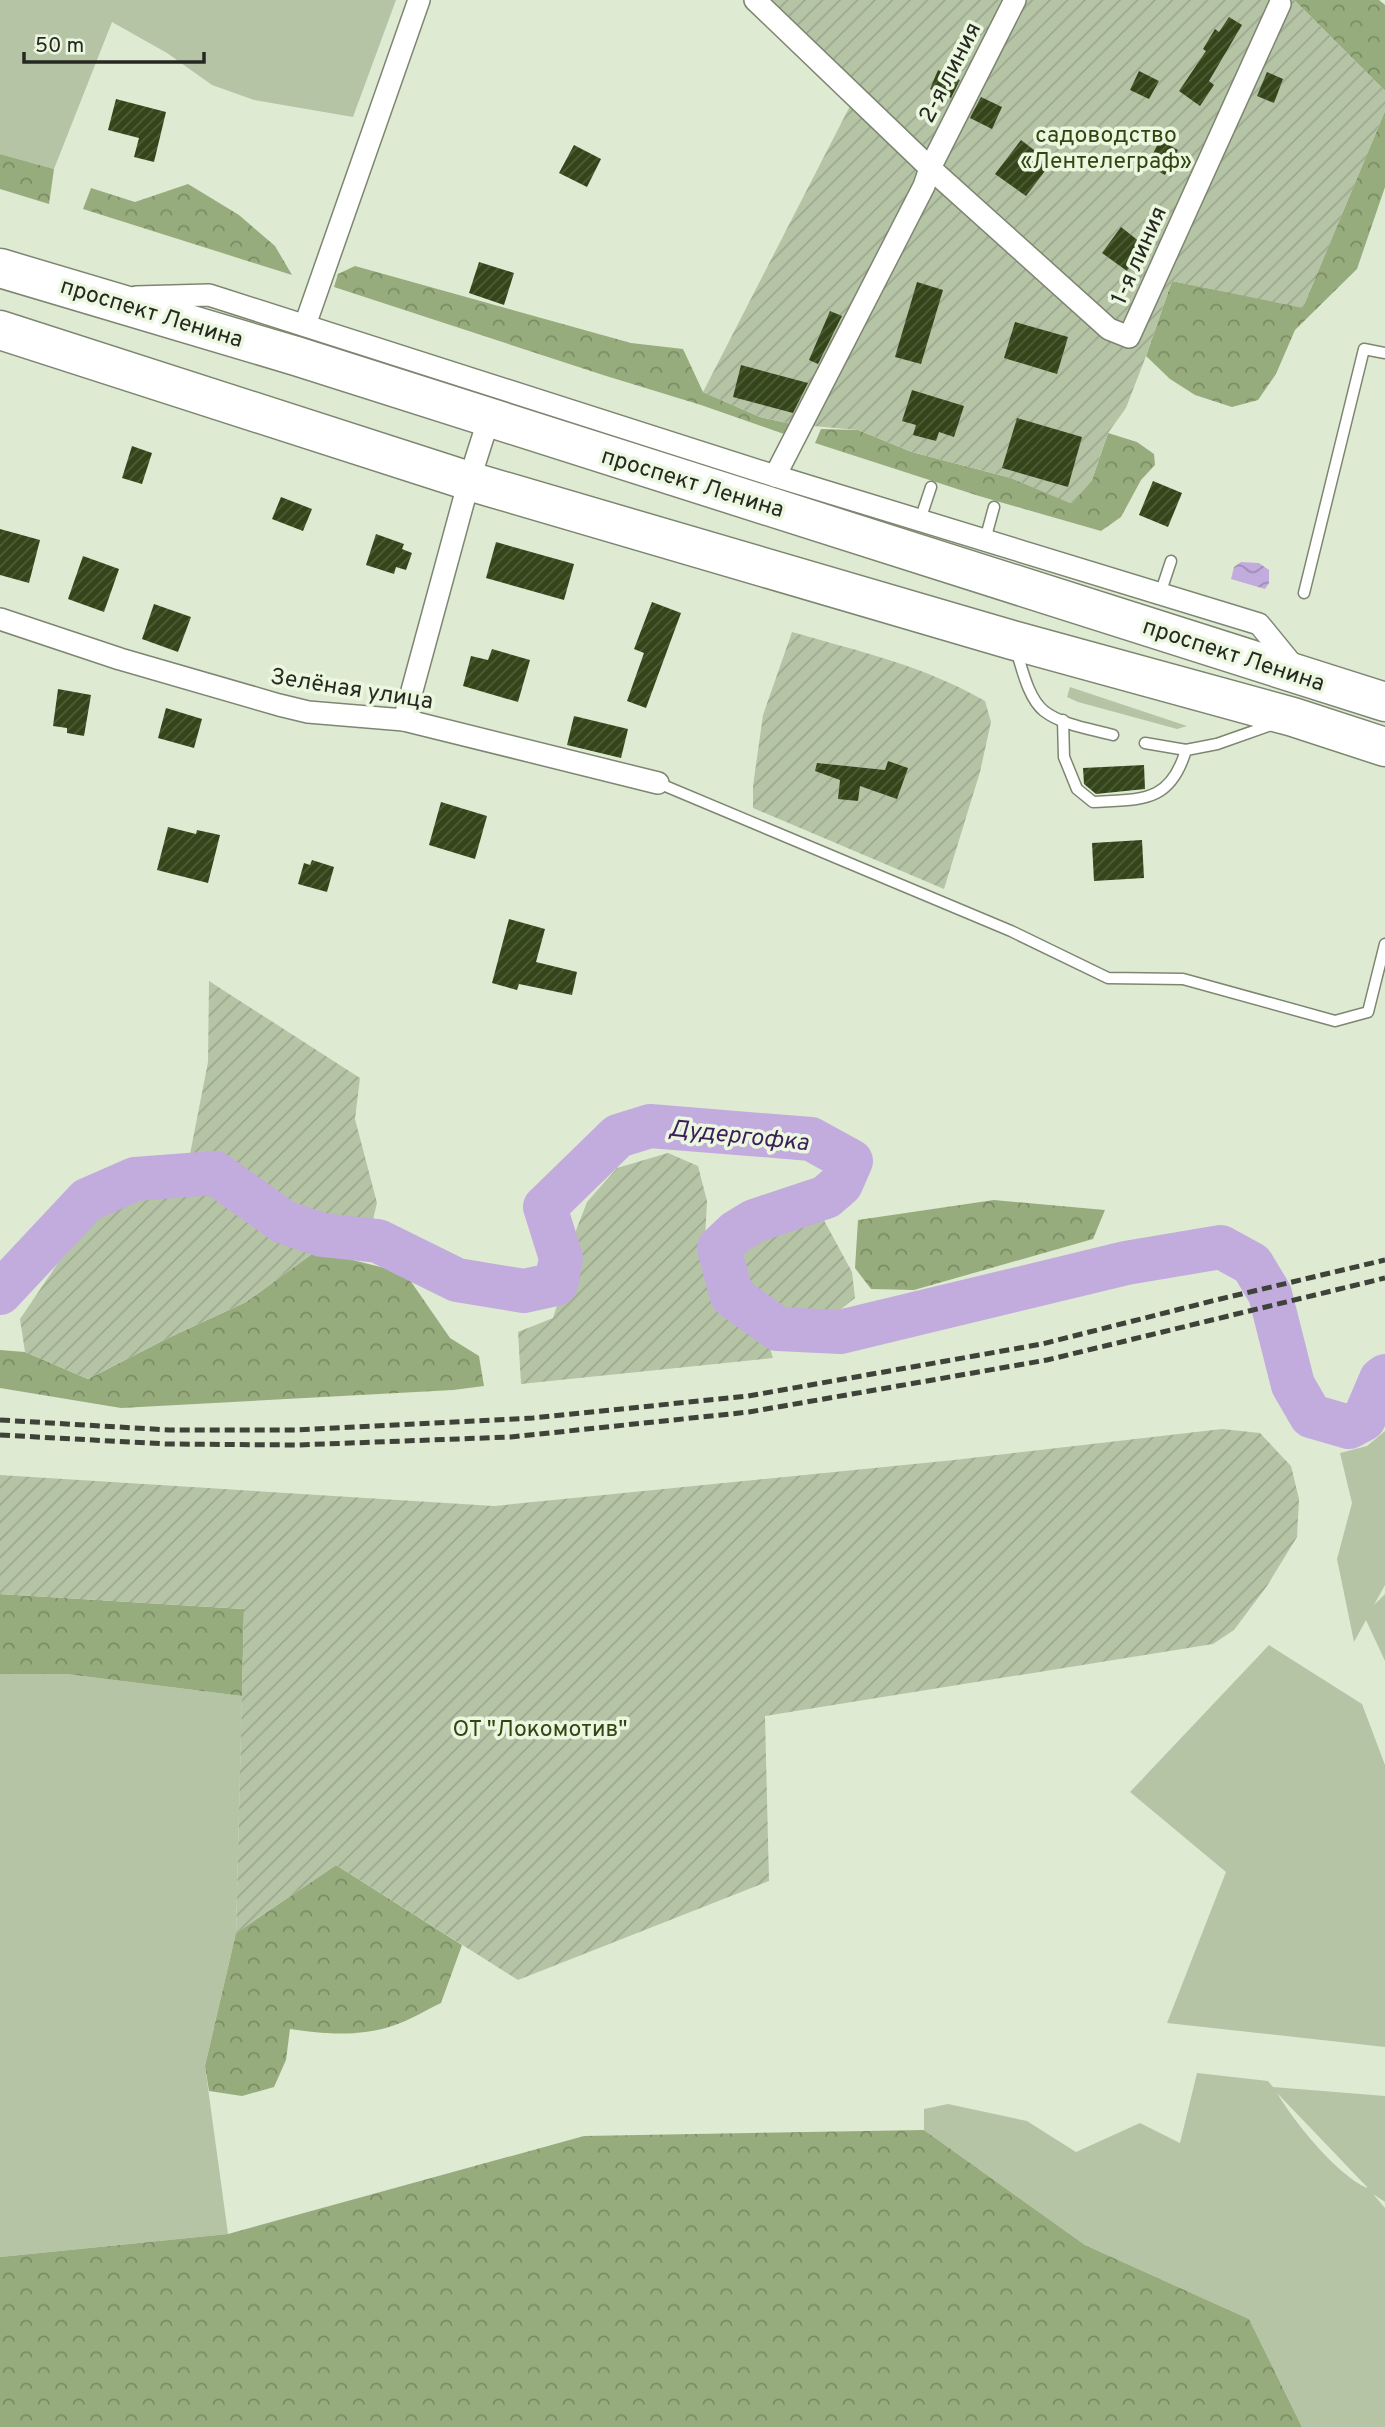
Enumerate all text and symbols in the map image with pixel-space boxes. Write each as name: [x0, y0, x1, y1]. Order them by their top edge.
street label: 2-я линия: [914, 18, 989, 128]
scale bar: [24, 21, 205, 65]
text: 50 m: [35, 33, 84, 60]
park label: садоводство «Лентелеграф»: [1020, 122, 1192, 177]
street label: 1-я линия: [1106, 202, 1175, 310]
street label: проспект Ленина: [56, 273, 246, 356]
street label: проспект Ленина: [597, 443, 787, 526]
street label: проспект Ленина: [1139, 613, 1328, 699]
street label: Зелёная улица: [268, 663, 435, 718]
water label: Дудергофка: [667, 1115, 811, 1159]
park label: ОТ "Локомотив": [452, 1716, 628, 1745]

